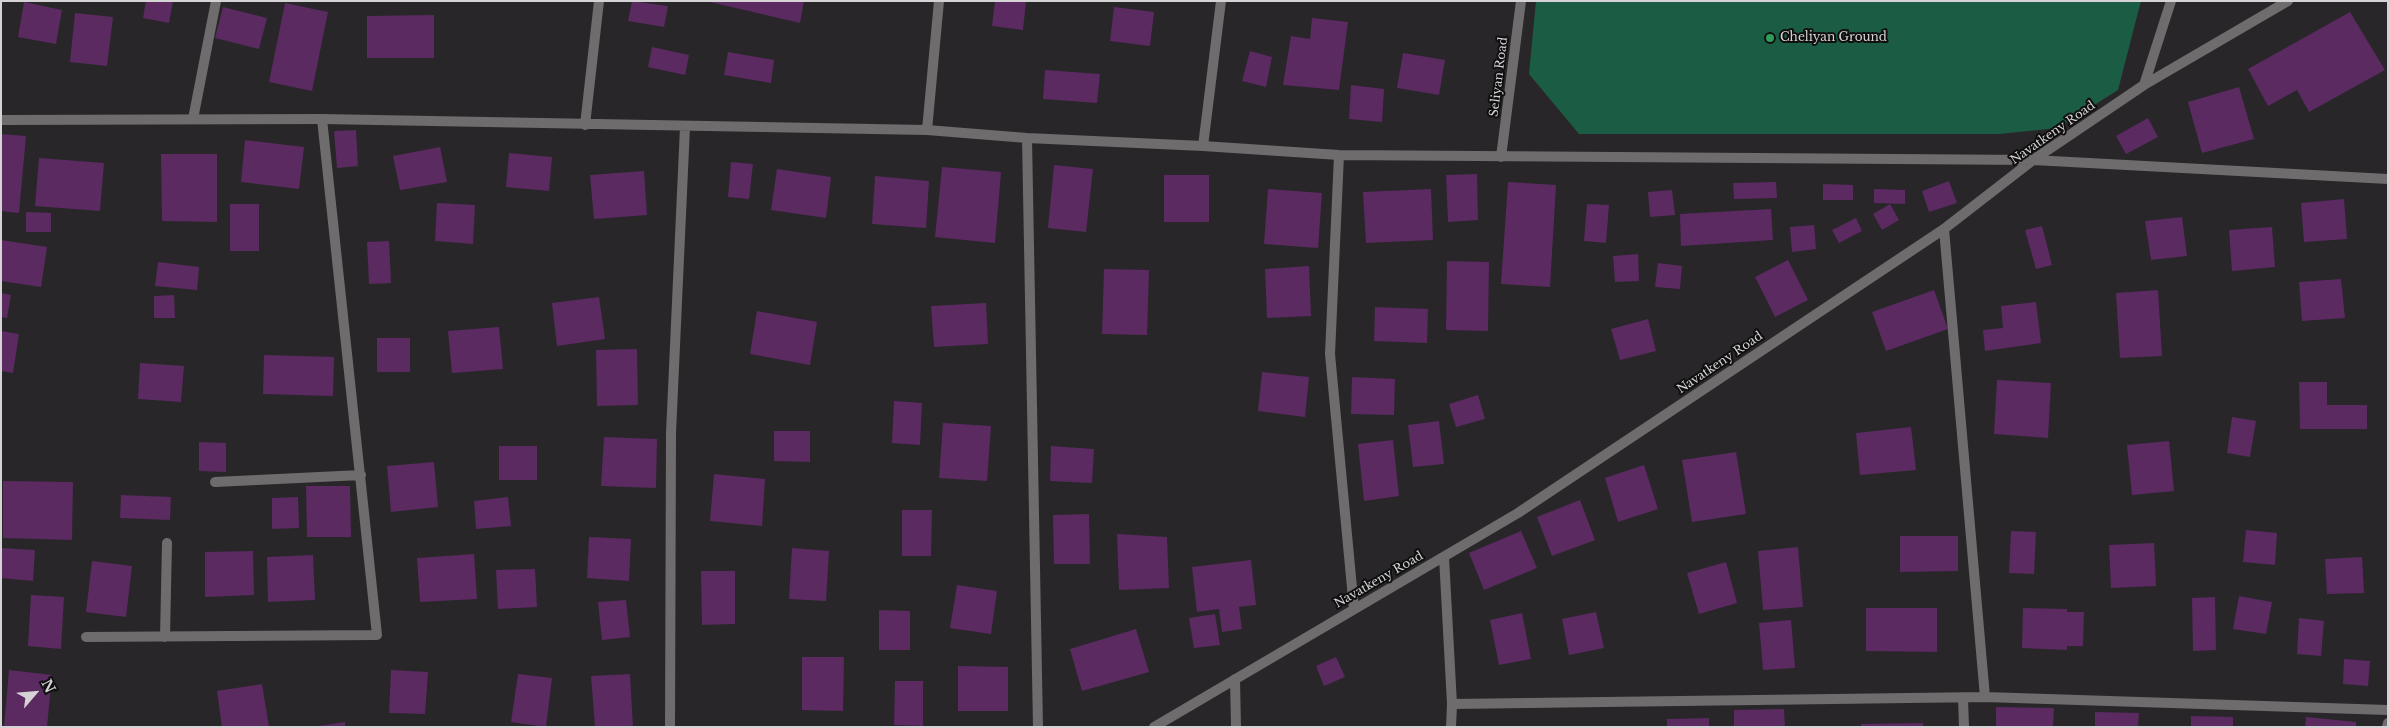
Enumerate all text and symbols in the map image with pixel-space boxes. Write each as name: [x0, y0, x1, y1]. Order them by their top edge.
place label: Cheliyan Ground: [1780, 31, 1887, 45]
marker: Cheliyan Ground: [1764, 32, 1776, 44]
street label: Seliyan Road: [1487, 36, 1511, 118]
street label: Navatkeny Road: [2008, 98, 2098, 168]
street label: Navatkeny Road: [1674, 329, 1766, 397]
street label: Navatkeny Road: [1332, 549, 1426, 611]
north arrow: [10, 668, 60, 718]
text: N: [37, 676, 59, 696]

